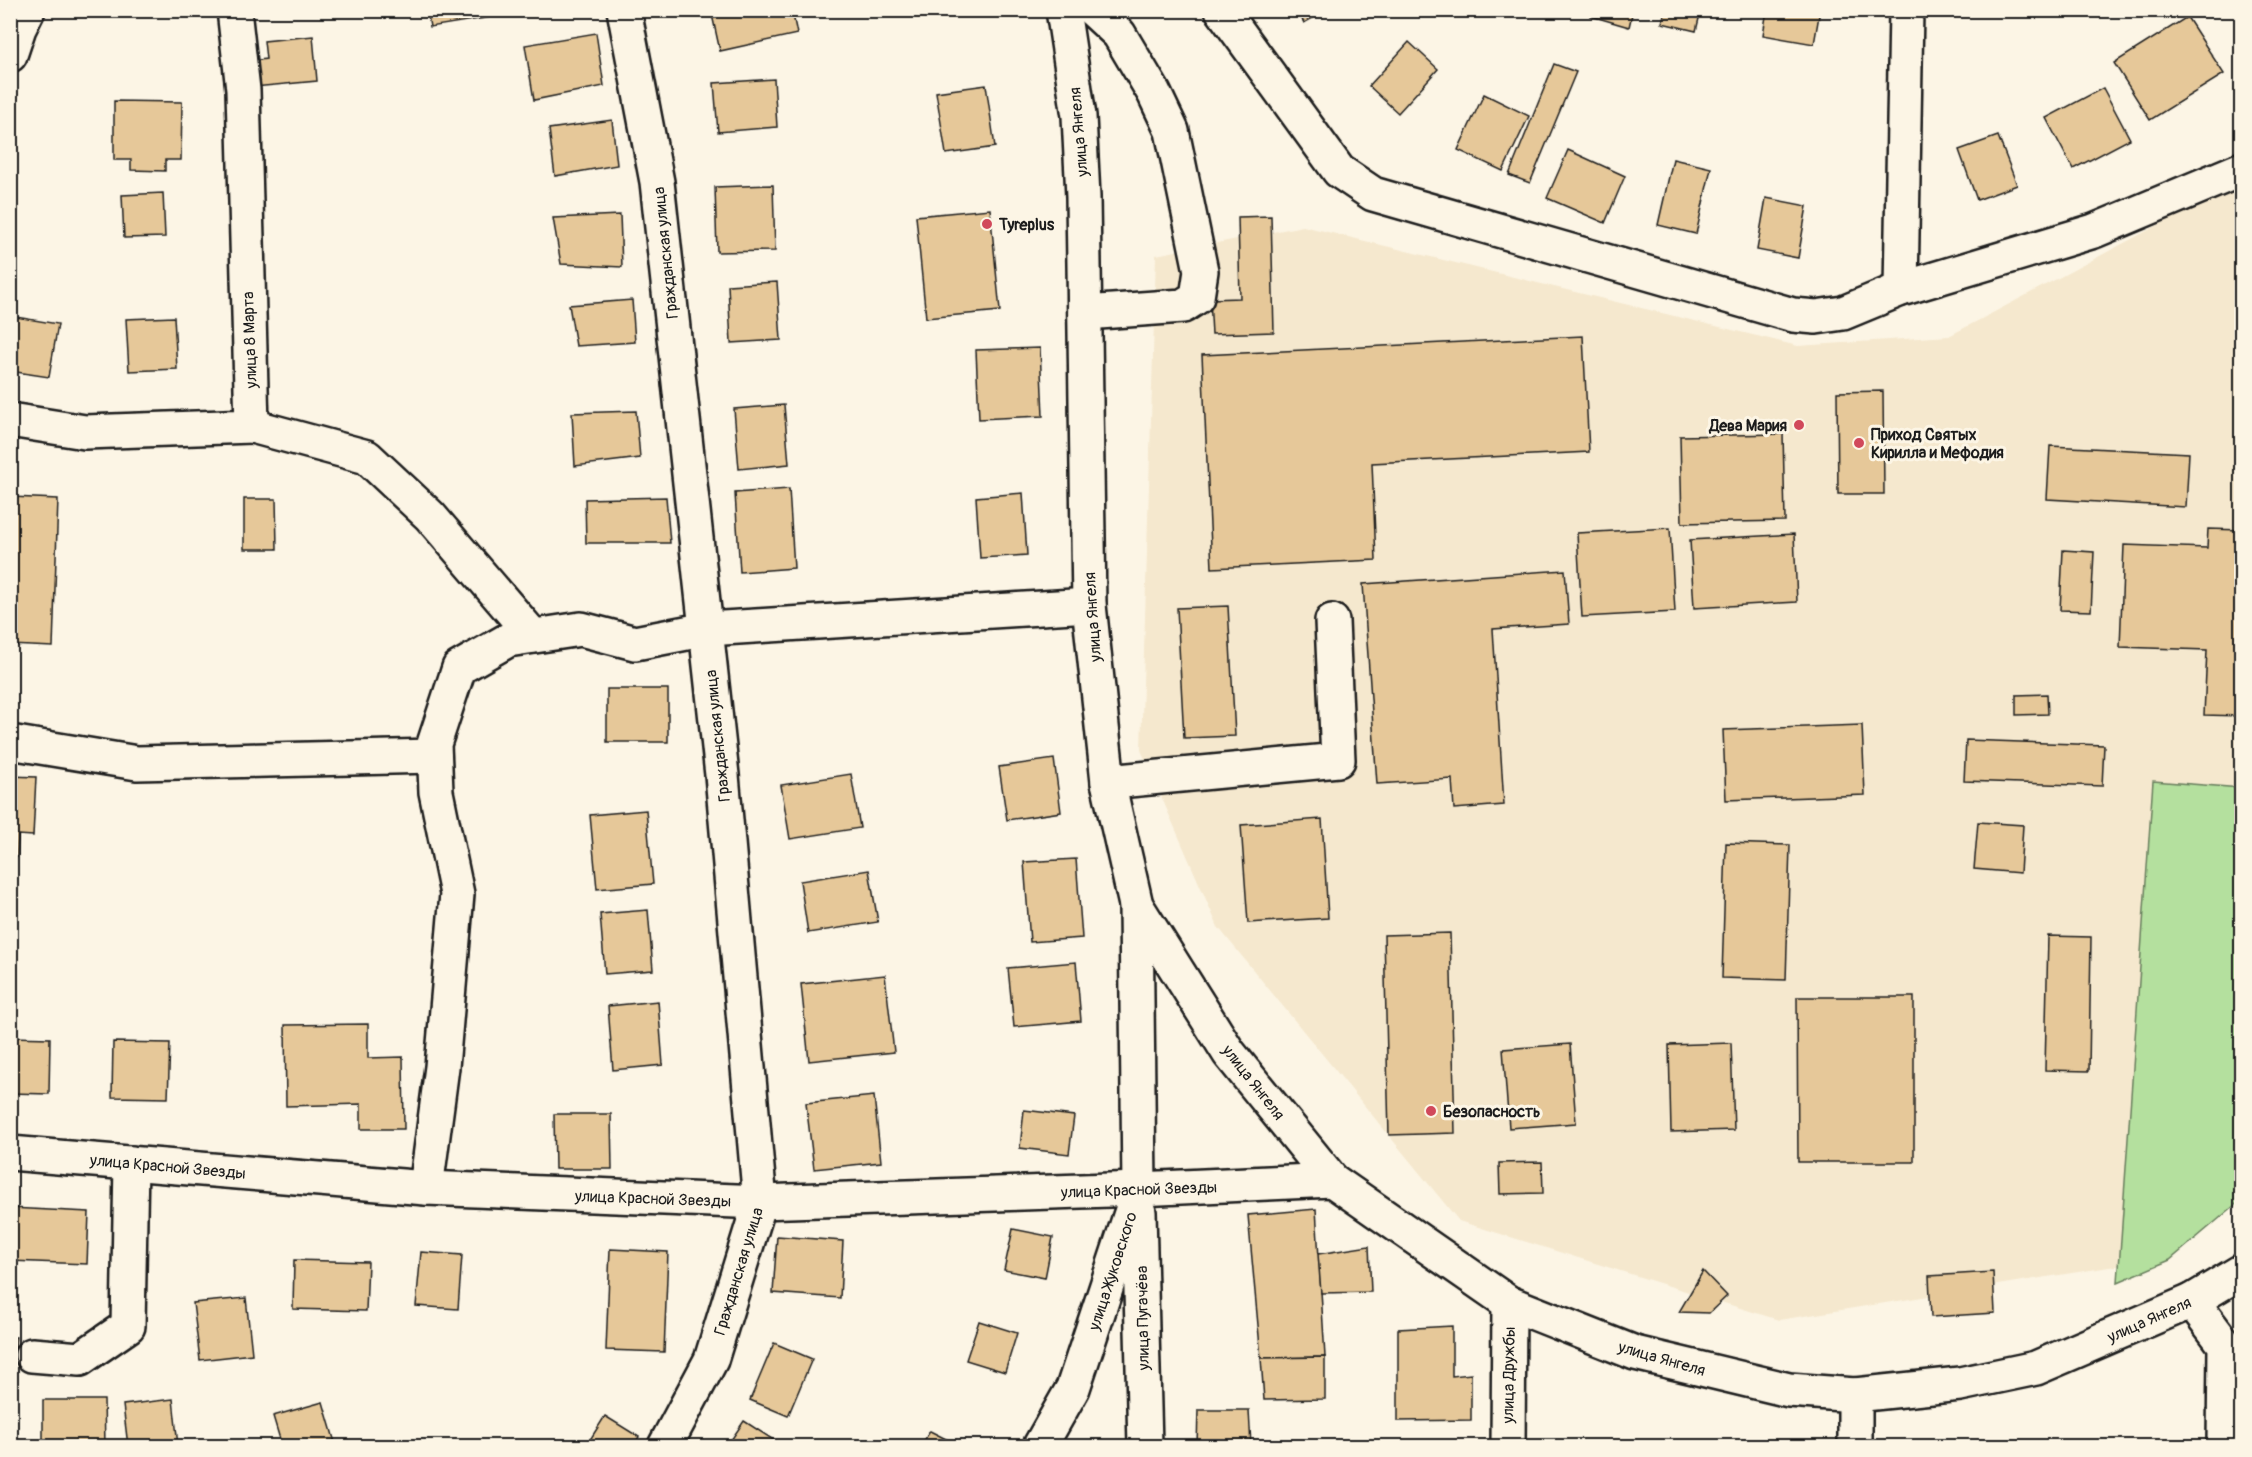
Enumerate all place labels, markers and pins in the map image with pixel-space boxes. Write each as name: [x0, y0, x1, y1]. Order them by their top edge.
place label: Tyreplus: [998, 215, 1055, 235]
marker: Tyreplus: [980, 217, 994, 231]
place label: Дева Мария: [1709, 416, 1787, 436]
marker: Дева Мария: [1792, 418, 1806, 432]
place label: Приход Святых Кирилла и Мефодия: [1871, 425, 2004, 463]
marker: Приход Святых Кирилла и Мефодия: [1852, 436, 1866, 450]
place label: Безопасность: [1443, 1102, 1540, 1122]
marker: Безопасность: [1424, 1104, 1438, 1118]

